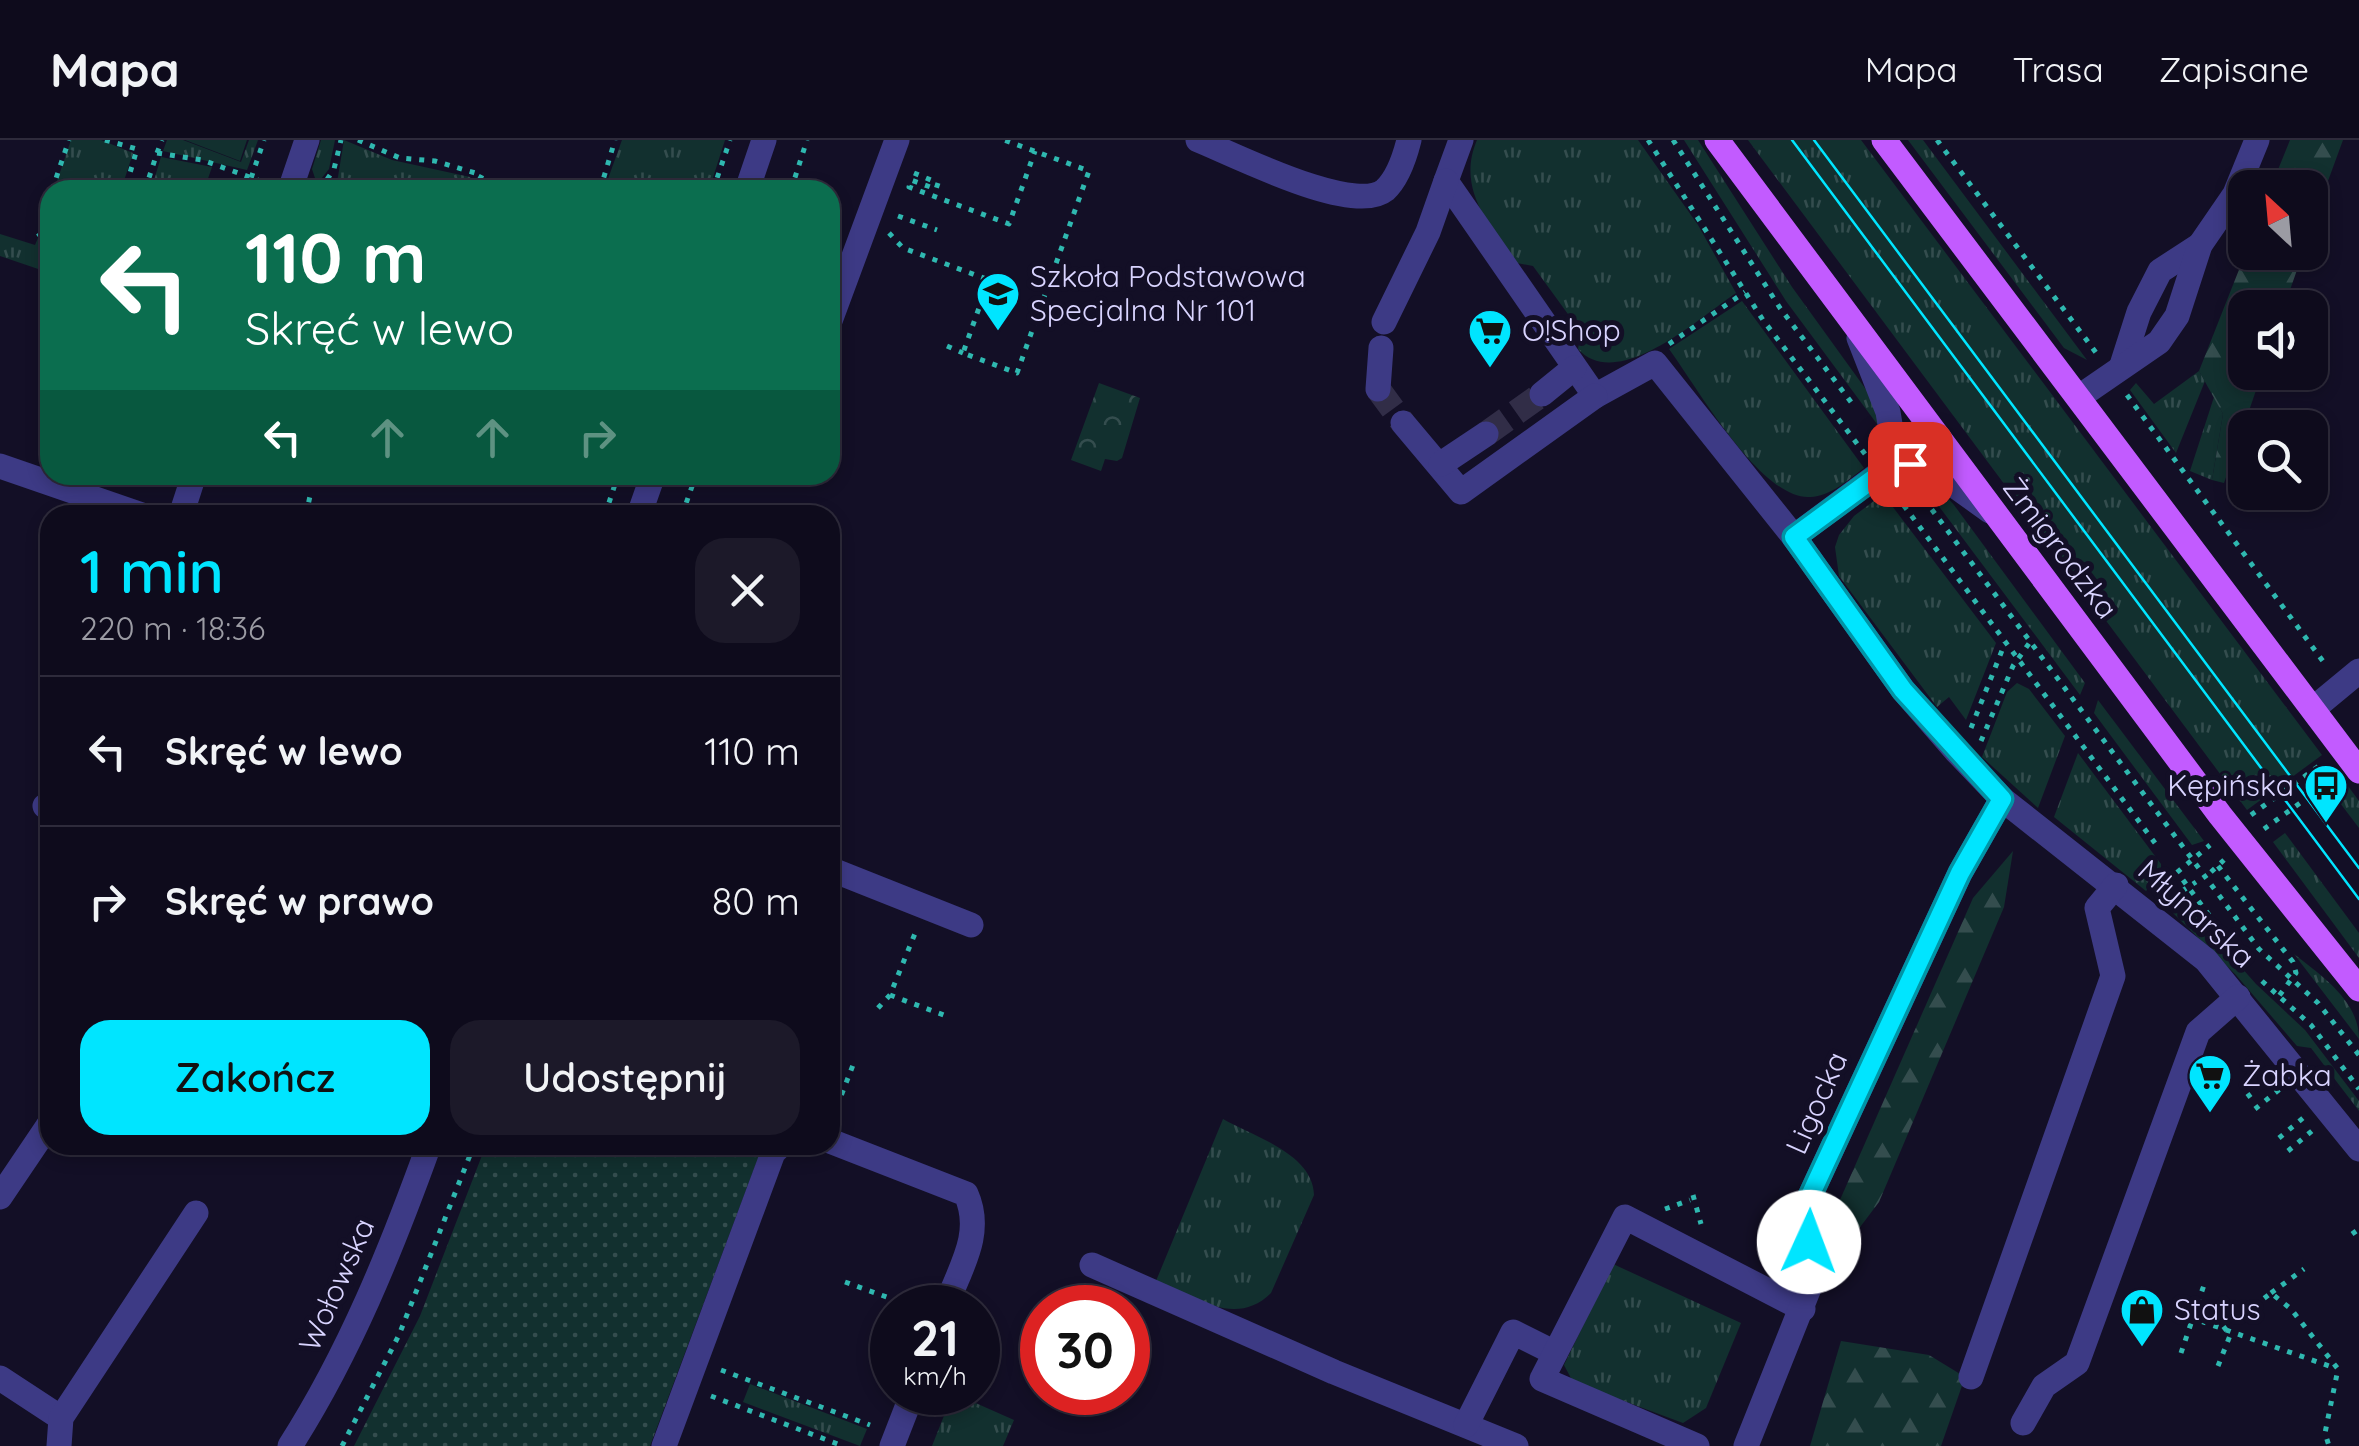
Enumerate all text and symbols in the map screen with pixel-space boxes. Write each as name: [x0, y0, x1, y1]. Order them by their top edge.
text: Mapa: [50, 39, 180, 99]
text: Mapa: [1865, 47, 1957, 91]
text: Trasa: [2012, 47, 2104, 91]
text: Zapisane: [2159, 47, 2309, 91]
north arrow: [2228, 170, 2328, 270]
map controls: [2228, 170, 2328, 510]
text: 110 m: [245, 213, 427, 301]
icon: left: [80, 220, 210, 350]
place label: Szkoła Podstawowa Specjalna Nr 101: [1030, 257, 1306, 329]
school or university icon: Szkoła Podstawowa Specjalna Nr 101: [975, 271, 1021, 332]
button: sound: [2228, 290, 2328, 390]
text: Skręć w lewo: [245, 300, 514, 356]
supermarket icon: O!Shop: [1467, 308, 1513, 369]
place label: O!Shop: [1522, 311, 1621, 349]
icon: left: [255, 410, 310, 465]
icon: ahead: [360, 410, 415, 465]
icon: ahead: [465, 410, 520, 465]
icon: right: [570, 410, 625, 465]
button: search: [2228, 410, 2328, 510]
pin: [1868, 422, 1953, 507]
icon: arrive: [1883, 437, 1938, 492]
street label: Żmigrodzka: [1995, 469, 2126, 626]
text: 1 min: [80, 533, 224, 608]
button: close: [695, 538, 800, 643]
text: 220 m · 18:36: [80, 608, 265, 648]
icon: left: [80, 724, 135, 779]
text: Skręć w lewo: [165, 727, 403, 775]
text: 110 m: [704, 727, 800, 775]
bus stop icon: Kępińska: [2303, 763, 2349, 824]
place label: Kępińska: [2167, 766, 2294, 804]
street label: Młynarska: [2130, 851, 2263, 976]
icon: right: [80, 874, 135, 929]
text: Skręć w prawo: [165, 877, 434, 925]
text: 80 m: [712, 877, 800, 925]
button: Zakończ: [80, 1020, 430, 1135]
button: Udostępnij: [450, 1020, 800, 1135]
street label: Ligocka: [1777, 1045, 1855, 1160]
supermarket icon: Żabka: [2187, 1053, 2233, 1114]
place label: Żabka: [2242, 1056, 2332, 1094]
position arrow: [1757, 1190, 1861, 1294]
street label: Wołowska: [290, 1212, 382, 1357]
speed limit sign: 30: [1020, 1285, 1150, 1415]
shop icon: Status: [2119, 1287, 2165, 1348]
place label: Status: [2174, 1290, 2261, 1328]
text: 21: [911, 1306, 959, 1369]
text: km/h: [903, 1360, 967, 1391]

